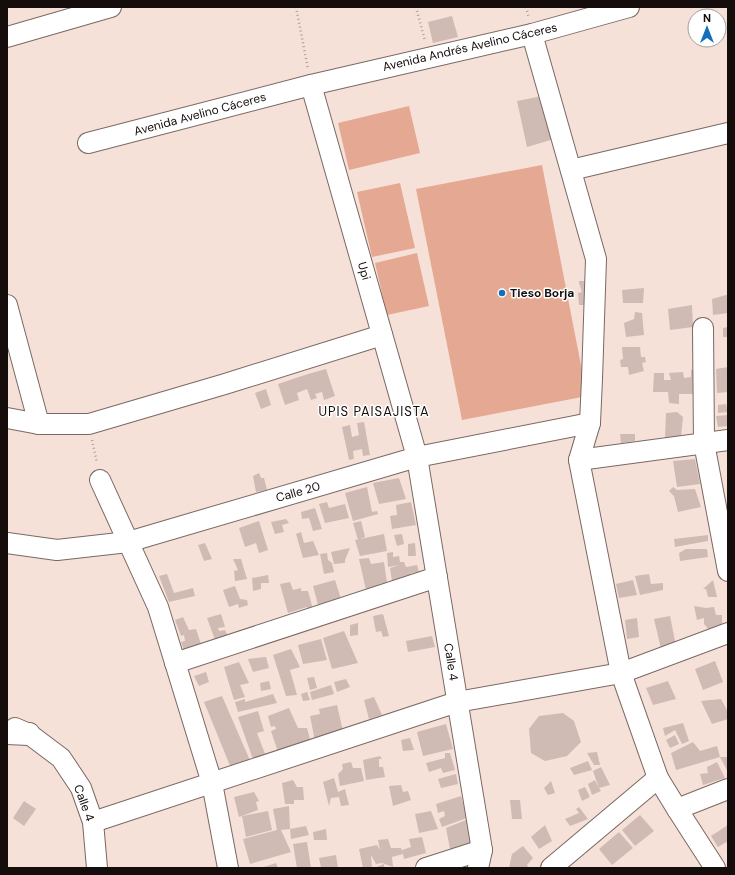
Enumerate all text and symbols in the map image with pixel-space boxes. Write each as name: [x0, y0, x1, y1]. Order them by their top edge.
north arrow: [687, 8, 727, 48]
text: N: [703, 11, 711, 25]
street label: Avenida Andrés Avelino Cáceres: [381, 19, 559, 75]
street label: Avenida Avelino Cáceres: [132, 89, 268, 139]
street label: Upi: [354, 260, 374, 282]
place label: Tieso Borja: [510, 285, 574, 301]
marker: Tieso Borja: [497, 288, 507, 298]
district label: UPIS PAISAJISTA: [318, 403, 430, 420]
street label: Calle 20: [274, 478, 322, 506]
street label: Calle 4: [440, 642, 462, 682]
street label: Calle 4: [70, 783, 98, 823]

